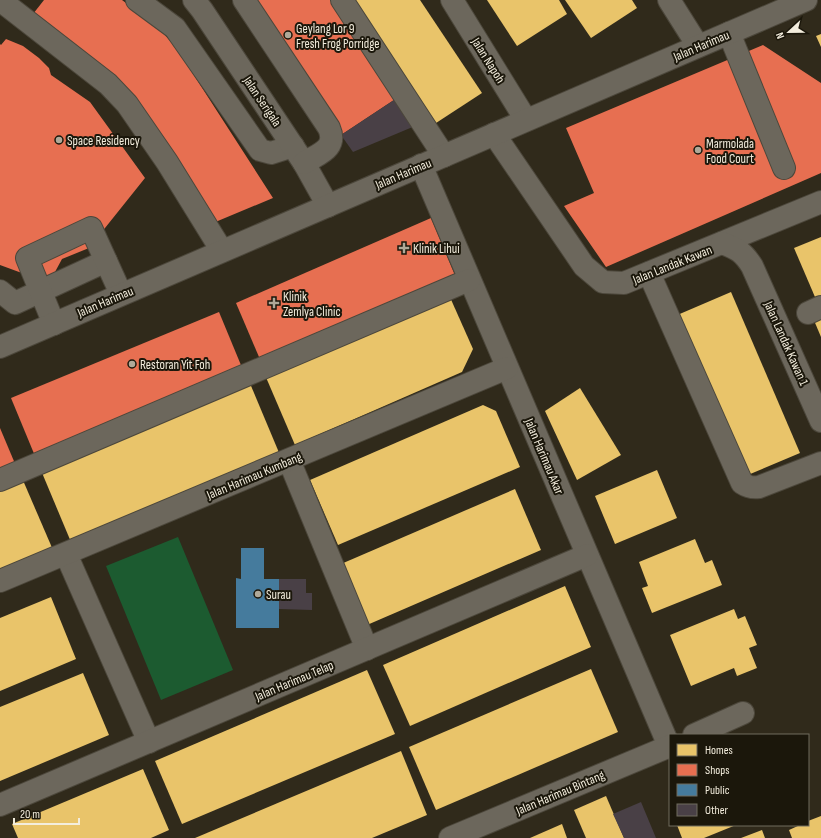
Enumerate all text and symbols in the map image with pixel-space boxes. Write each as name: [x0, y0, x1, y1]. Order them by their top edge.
north arrow: [769, 12, 809, 52]
place label: Geylang Lor 9 Fresh Frog Porridge: [296, 21, 380, 52]
street label: Jalan Harimau: [670, 27, 732, 65]
marker: Geylang Lor 9 Fresh Frog Porridge: [283, 30, 293, 40]
text: N: [773, 30, 787, 41]
street label: Jalan Napoh: [467, 34, 508, 86]
street label: Jalan Serigala: [239, 73, 285, 130]
place label: Space Residency: [67, 133, 140, 149]
marker: Space Residency: [54, 135, 64, 145]
place label: Marmolada Food Court: [706, 136, 754, 167]
marker: Marmolada Food Court: [693, 145, 703, 155]
street label: Jalan Harimau: [372, 155, 434, 193]
place label: Klinik Lihui: [413, 241, 460, 257]
marker: Klinik Lihui: [398, 242, 410, 254]
street label: Jalan Landak Kawan: [630, 242, 714, 288]
street label: Jalan Harimau: [74, 283, 136, 321]
place label: Klinik Zemlya Clinic: [283, 289, 341, 320]
marker: Klinik Zemlya Clinic: [268, 297, 280, 309]
street label: Jalan Landak Kawan 1: [760, 298, 812, 388]
place label: Restoran Yit Foh: [140, 357, 210, 373]
marker: Restoran Yit Foh: [127, 359, 137, 369]
street label: Jalan Harimau Akar: [521, 415, 567, 497]
street label: Jalan Harimau Kumbang: [203, 449, 304, 504]
place label: Surau: [266, 587, 291, 603]
marker: Surau: [253, 589, 263, 599]
street label: Jalan Harimau Telap: [252, 657, 336, 705]
legend: [669, 734, 809, 826]
text: Homes: [705, 743, 733, 758]
text: Shops: [705, 763, 730, 778]
street label: Jalan Harimau Bintang: [513, 767, 607, 819]
text: Public: [705, 783, 730, 798]
scale bar: [14, 800, 79, 826]
text: Other: [705, 803, 729, 818]
text: 20 m: [20, 807, 40, 822]

